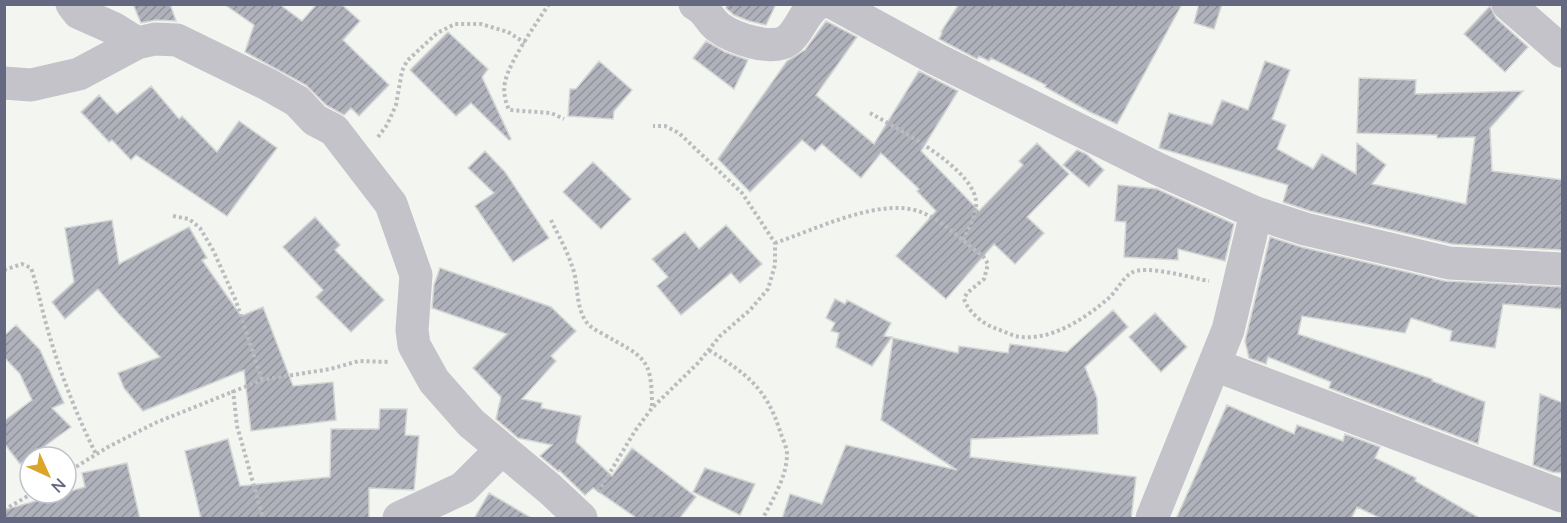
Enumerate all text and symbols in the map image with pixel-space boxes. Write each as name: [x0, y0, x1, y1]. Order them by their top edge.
north arrow: [18, 445, 78, 505]
text: N: [48, 475, 70, 497]

